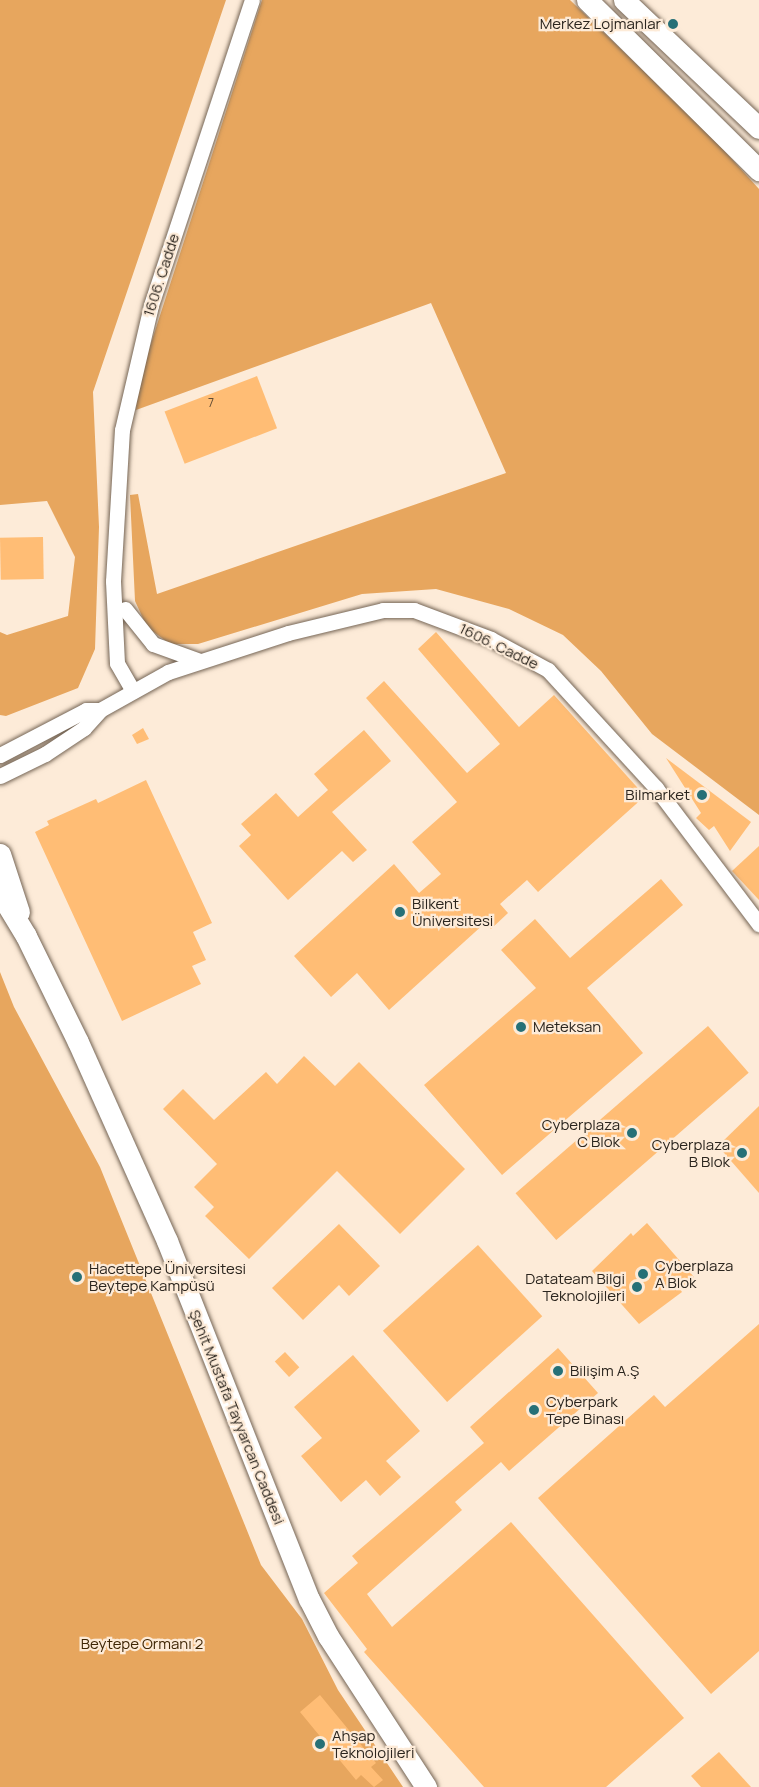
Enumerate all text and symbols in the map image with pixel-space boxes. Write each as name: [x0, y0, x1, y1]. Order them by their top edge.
place label: Merkez Lojmanlar: [540, 15, 661, 33]
marker: Merkez Lojmanlar: [666, 17, 680, 31]
street label: 1606. Cadde: [139, 231, 183, 319]
house number: 7: [208, 396, 214, 410]
street label: 1606. Cadde: [456, 619, 542, 673]
place label: Bilmarket: [625, 786, 690, 804]
marker: Bilmarket: [695, 788, 709, 802]
place label: Bilkent Üniversitesi: [412, 894, 493, 929]
marker: Bilkent Üniversitesi: [393, 905, 407, 919]
place label: Meteksan: [533, 1018, 601, 1036]
marker: Meteksan: [514, 1020, 528, 1034]
place label: Cyberplaza C Blok: [542, 1115, 620, 1150]
marker: Cyberplaza C Blok: [625, 1126, 639, 1140]
place label: Cyberplaza B Blok: [652, 1135, 730, 1170]
marker: Cyberplaza B Blok: [735, 1146, 749, 1160]
place label: Cyberplaza A Blok: [655, 1256, 733, 1291]
place label: Hacettepe Üniversitesi Beytepe Kampüsü: [89, 1259, 246, 1294]
marker: Cyberplaza A Blok: [636, 1267, 650, 1281]
place label: Datateam Bilgi Teknolojileri: [525, 1269, 625, 1304]
marker: Hacettepe Üniversitesi Beytepe Kampüsü: [70, 1270, 84, 1284]
marker: Datateam Bilgi Teknolojileri: [630, 1280, 644, 1294]
street label: Şehit Mustafa Tayyarcan Caddesi: [186, 1307, 288, 1527]
place label: Bilişim A.Ş: [570, 1362, 639, 1380]
marker: Bilişim A.Ş: [551, 1364, 565, 1378]
place label: Cyberpark Tepe Binası: [546, 1392, 624, 1427]
marker: Cyberpark Tepe Binası: [527, 1403, 541, 1417]
park label: Beytepe Ormanı 2: [81, 1635, 203, 1653]
place label: Ahşap Teknolojileri: [332, 1726, 415, 1761]
marker: Ahşap Teknolojileri: [313, 1737, 327, 1751]

